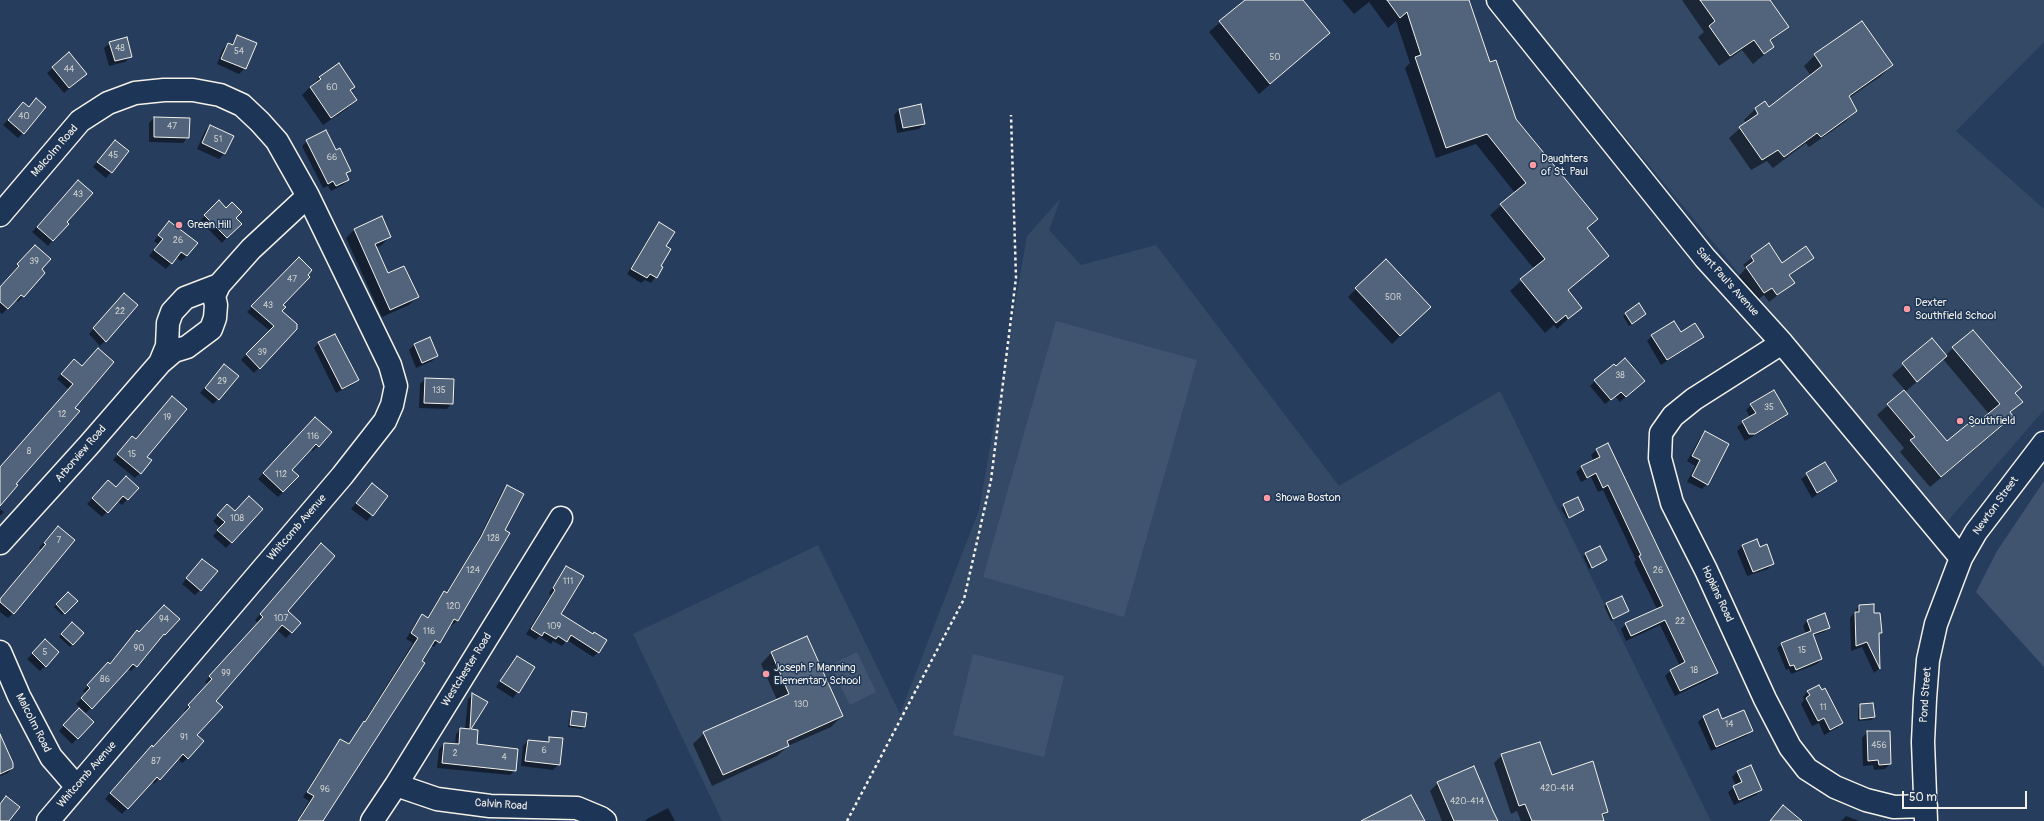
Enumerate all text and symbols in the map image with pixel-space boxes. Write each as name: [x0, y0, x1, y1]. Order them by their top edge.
house number: 48: [115, 44, 125, 54]
house number: 54: [234, 47, 244, 57]
house number: 50: [1269, 53, 1281, 63]
house number: 44: [64, 65, 74, 75]
house number: 60: [326, 83, 338, 93]
house number: 40: [18, 112, 30, 122]
street label: Malcolm Road: [29, 122, 81, 180]
house number: 47: [167, 122, 177, 132]
house number: 51: [214, 135, 222, 145]
house number: 45: [108, 151, 118, 161]
place label: Daughters of St. Paul: [1541, 152, 1588, 178]
house number: 66: [327, 153, 337, 163]
marker: Daughters of St. Paul: [1528, 160, 1538, 170]
house number: 43: [73, 190, 83, 200]
place label: Green Hill: [187, 218, 231, 232]
marker: Green Hill: [174, 220, 184, 230]
house number: 26: [173, 236, 183, 246]
street label: Saint Paul's Avenue: [1693, 245, 1761, 319]
house number: 39: [29, 257, 39, 267]
house number: 47: [287, 275, 297, 285]
house number: 50R: [1385, 293, 1401, 303]
place label: Dexter Southfield School: [1915, 296, 1996, 322]
house number: 43: [263, 301, 273, 311]
marker: Dexter Southfield School: [1902, 304, 1912, 314]
house number: 22: [115, 307, 125, 317]
house number: 39: [257, 348, 267, 358]
house number: 38: [1615, 371, 1625, 381]
house number: 29: [217, 377, 227, 387]
house number: 135: [432, 386, 446, 396]
house number: 35: [1764, 403, 1774, 413]
house number: 12: [58, 410, 66, 420]
house number: 19: [163, 413, 171, 423]
place label: Southfield: [1968, 414, 2015, 428]
marker: Southfield: [1955, 416, 1965, 426]
street label: Arborview Road: [53, 423, 109, 485]
house number: 116: [307, 432, 319, 442]
house number: 8: [27, 447, 31, 457]
house number: 15: [128, 450, 136, 460]
house number: 112: [275, 470, 287, 480]
street label: Newton Street: [1970, 474, 2022, 538]
place label: Showa Boston: [1275, 491, 1341, 505]
street label: Whitcomb Avenue: [265, 492, 329, 564]
marker: Showa Boston: [1262, 493, 1272, 503]
house number: 108: [230, 514, 244, 524]
house number: 128: [486, 534, 500, 544]
house number: 7: [57, 536, 61, 546]
street label: Hopkins Road: [1698, 564, 1736, 624]
house number: 124: [466, 566, 480, 576]
house number: 26: [1653, 566, 1663, 576]
house number: 111: [563, 577, 573, 587]
house number: 120: [446, 602, 460, 612]
house number: 107: [274, 614, 288, 624]
house number: 94: [159, 615, 169, 625]
house number: 22: [1675, 617, 1685, 627]
house number: 109: [547, 622, 561, 632]
house number: 116: [423, 627, 435, 637]
street label: Westchester Road: [439, 631, 495, 709]
house number: 90: [134, 644, 144, 654]
house number: 15: [1798, 646, 1806, 656]
house number: 5: [43, 648, 47, 658]
place label: Joseph P Manning Elementary School: [774, 661, 861, 687]
house number: 18: [1690, 666, 1698, 676]
street label: Pond Street: [1917, 667, 1935, 723]
house number: 99: [221, 669, 231, 679]
marker: Joseph P Manning Elementary School: [761, 669, 771, 679]
house number: 86: [100, 675, 110, 685]
street label: Malcolm Road: [12, 691, 54, 755]
house number: 130: [794, 700, 808, 710]
house number: 11: [1819, 703, 1827, 713]
house number: 14: [1725, 720, 1733, 730]
house number: 91: [180, 733, 188, 743]
street label: Whitcomb Avenue: [55, 739, 119, 811]
house number: 456: [1871, 741, 1887, 751]
house number: 6: [541, 746, 547, 756]
house number: 2: [452, 749, 458, 759]
house number: 4: [501, 753, 507, 763]
house number: 87: [151, 757, 161, 767]
scale bar: [1904, 783, 2029, 809]
house number: 420-414: [1540, 784, 1574, 794]
house number: 96: [320, 785, 330, 795]
text: 50 m: [1909, 790, 1937, 805]
street label: Calvin Road: [474, 797, 528, 813]
house number: 420-414: [1450, 797, 1484, 807]

